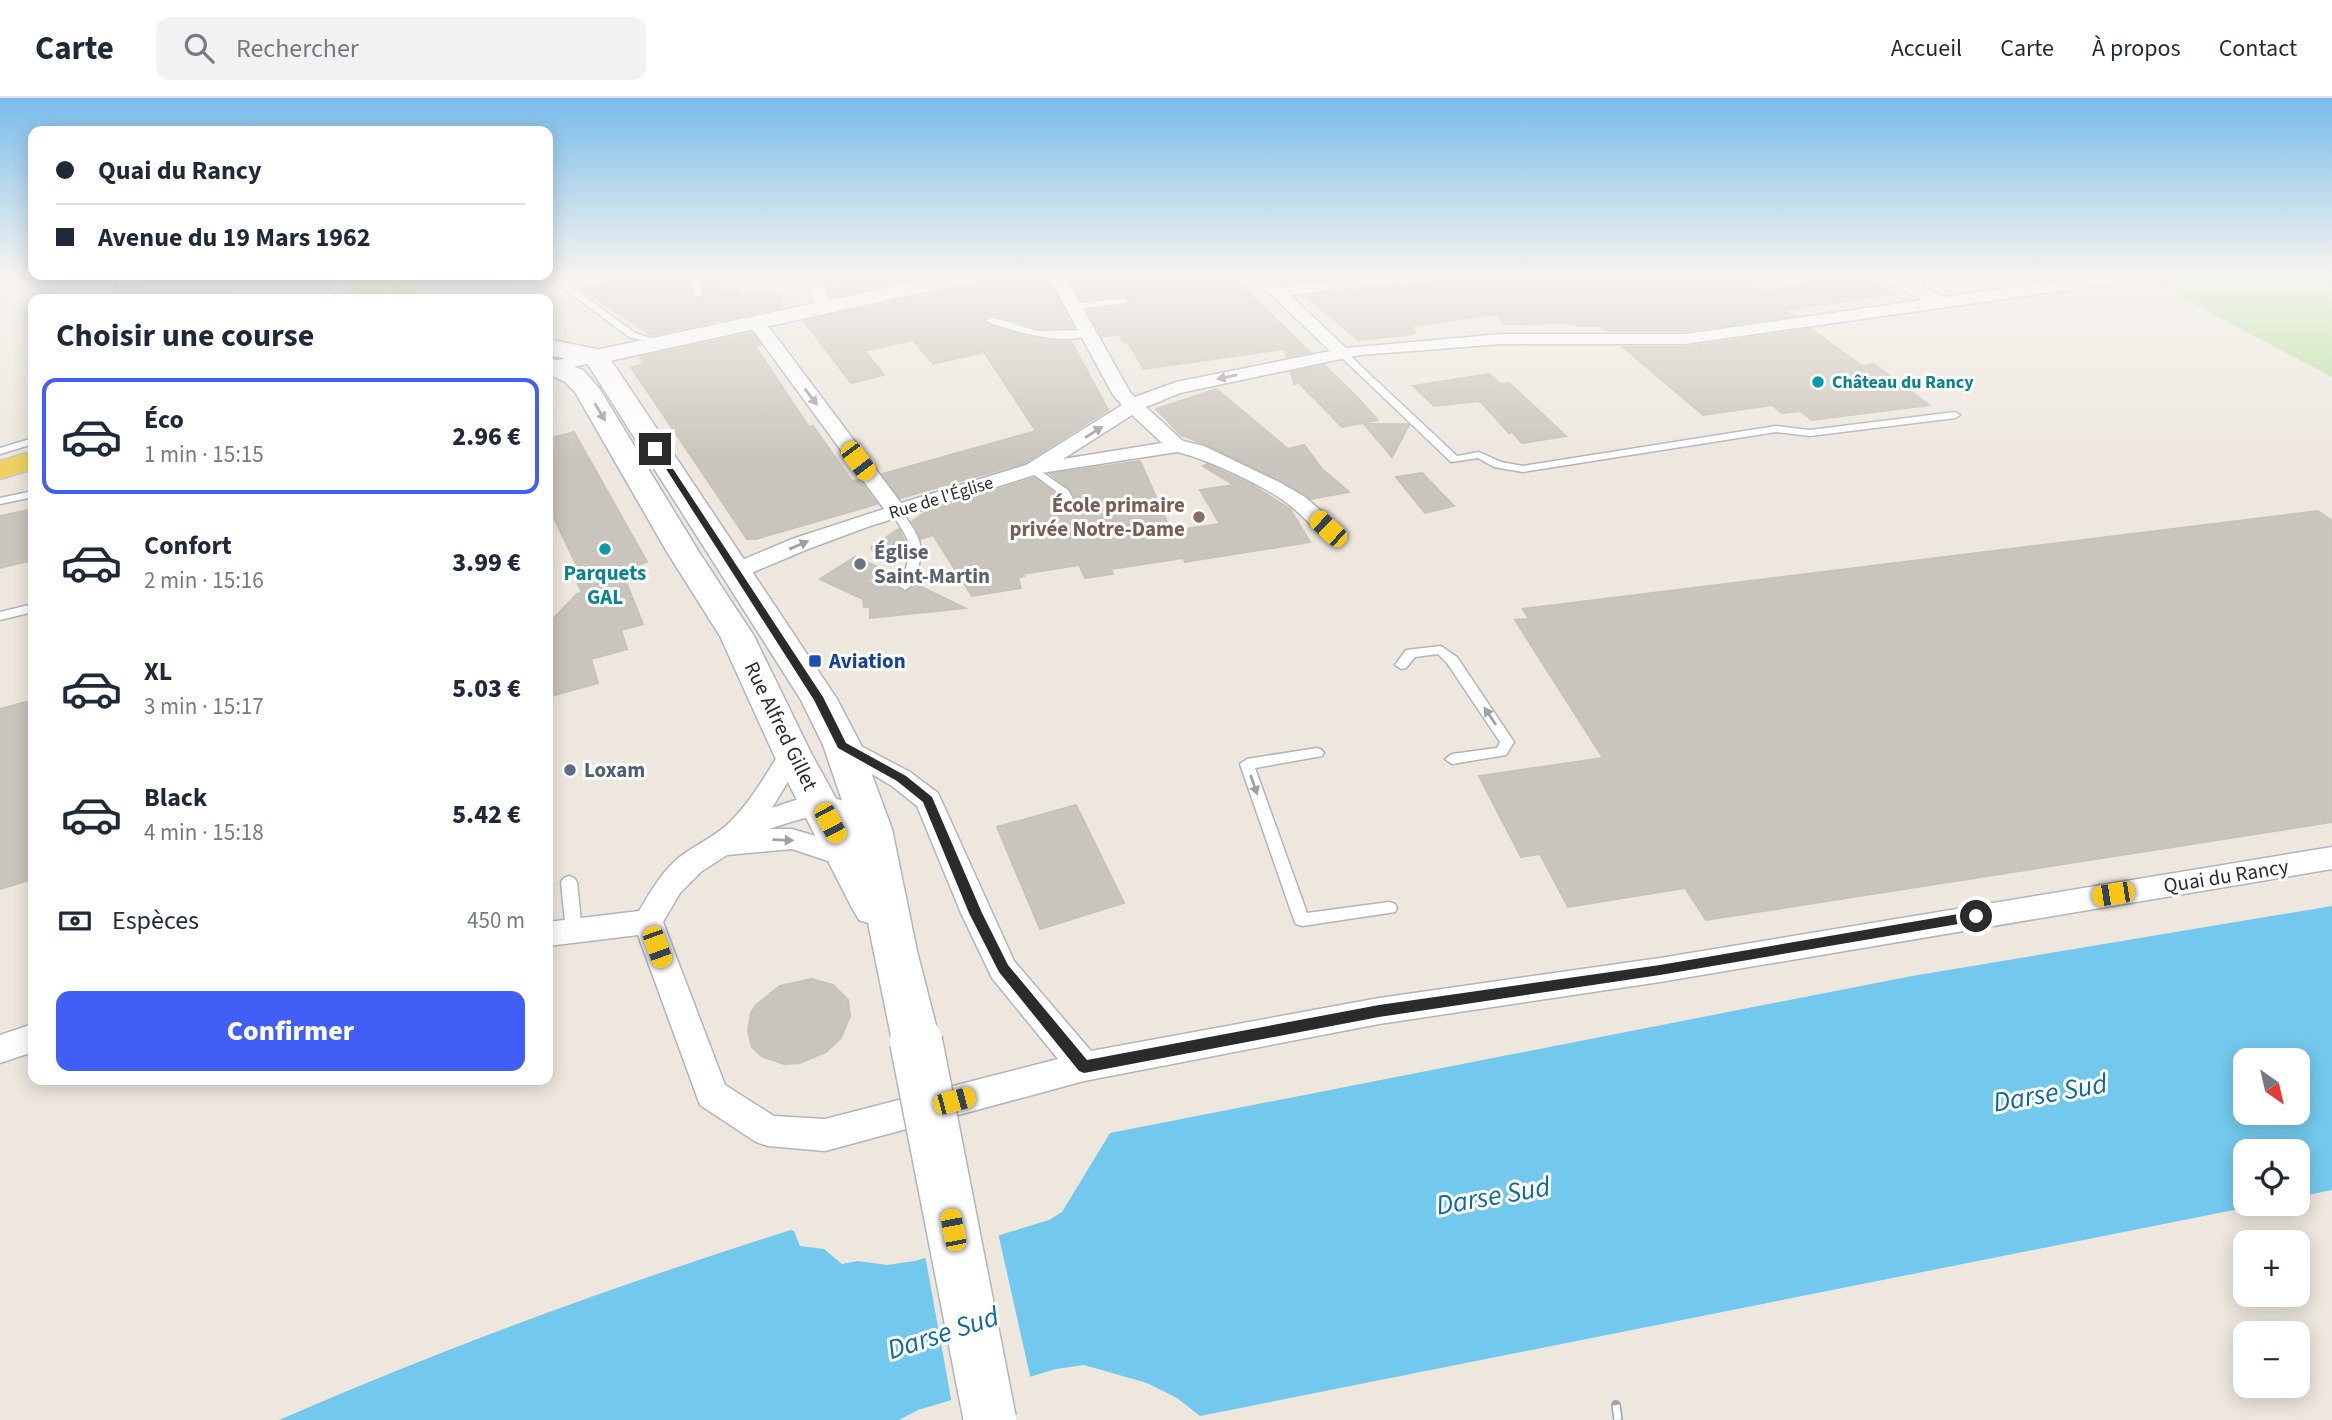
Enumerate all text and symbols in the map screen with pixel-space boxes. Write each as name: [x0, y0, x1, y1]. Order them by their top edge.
search box: [156, 17, 646, 80]
text: Carte: [35, 25, 114, 72]
icon: search: [180, 29, 218, 67]
text: Rechercher: [236, 30, 359, 67]
text: Accueil: [1891, 31, 1962, 66]
text: Carte: [2000, 31, 2054, 66]
text: À propos: [2092, 31, 2181, 66]
text: Contact: [2219, 31, 2297, 66]
text: Quai du Rancy: [98, 152, 262, 189]
text: Avenue du 19 Mars 1962: [98, 219, 370, 256]
text: Choisir une course: [56, 313, 314, 359]
place label: Château du Rancy: [1832, 370, 1974, 395]
one-way arrow: [1216, 372, 1238, 383]
marker: Château du Rancy: [1810, 374, 1826, 390]
one-way arrow: [804, 388, 818, 406]
text: Éco: [144, 401, 184, 438]
one-way arrow: [594, 403, 606, 422]
icon: car: [60, 405, 123, 468]
text: 2.96 €: [452, 418, 521, 455]
one-way arrow: [1085, 425, 1104, 438]
route end: [639, 433, 671, 465]
text: 1 min · 15:15: [144, 438, 264, 471]
car: [837, 438, 880, 484]
street label: Rue de l'Église: [886, 470, 996, 526]
place label: École primaire privée Notre-Dame: [1009, 490, 1185, 544]
car: [1306, 507, 1351, 551]
marker: École primaire privée Notre-Dame: [1191, 509, 1207, 525]
text: Confort: [144, 527, 232, 564]
icon: car: [60, 531, 123, 594]
place label: Église Saint-Martin: [874, 537, 990, 591]
one-way arrow: [789, 539, 810, 550]
marker: Parquets GAL: [597, 541, 613, 557]
text: 3.99 €: [452, 544, 521, 581]
marker: Église Saint-Martin: [852, 556, 868, 572]
place label: Parquets GAL: [564, 558, 646, 612]
text: 2 min · 15:16: [144, 564, 264, 597]
place label: Aviation: [828, 646, 906, 676]
text: XL: [144, 653, 172, 690]
marker: Aviation: [807, 653, 823, 669]
street label: Rue Alfred Gillet: [737, 656, 825, 796]
icon: car: [60, 657, 123, 720]
text: 5.03 €: [452, 670, 521, 707]
text: 3 min · 15:17: [144, 690, 264, 723]
one-way arrow: [1483, 706, 1496, 726]
place label: Loxam: [584, 755, 645, 785]
marker: Loxam: [562, 762, 578, 778]
one-way arrow: [1249, 774, 1260, 795]
text: Black: [144, 779, 207, 816]
icon: car: [60, 783, 123, 846]
text: 5.42 €: [452, 796, 521, 833]
car: [811, 800, 850, 846]
text: 4 min · 15:18: [144, 816, 264, 849]
one-way arrow: [772, 834, 794, 846]
street label: Quai du Rancy: [2161, 851, 2291, 901]
car: [2091, 880, 2136, 908]
route start: [1960, 900, 1992, 932]
icon: cash: [56, 902, 94, 940]
text: Espèces: [112, 902, 199, 939]
text: 450 m: [467, 904, 525, 937]
car: [640, 924, 675, 970]
button: Confirmer: [56, 991, 525, 1071]
north arrow: [2233, 1048, 2310, 1125]
map controls: [2233, 1048, 2310, 1398]
water label: Darse Sud: [1990, 1063, 2111, 1123]
car: [931, 1085, 978, 1117]
button: locate: [2233, 1139, 2310, 1216]
water label: Darse Sud: [1433, 1166, 1554, 1226]
car: [939, 1207, 968, 1253]
button: +: [2233, 1230, 2310, 1307]
water label: Darse Sud: [882, 1296, 1005, 1370]
button: −: [2233, 1321, 2310, 1398]

